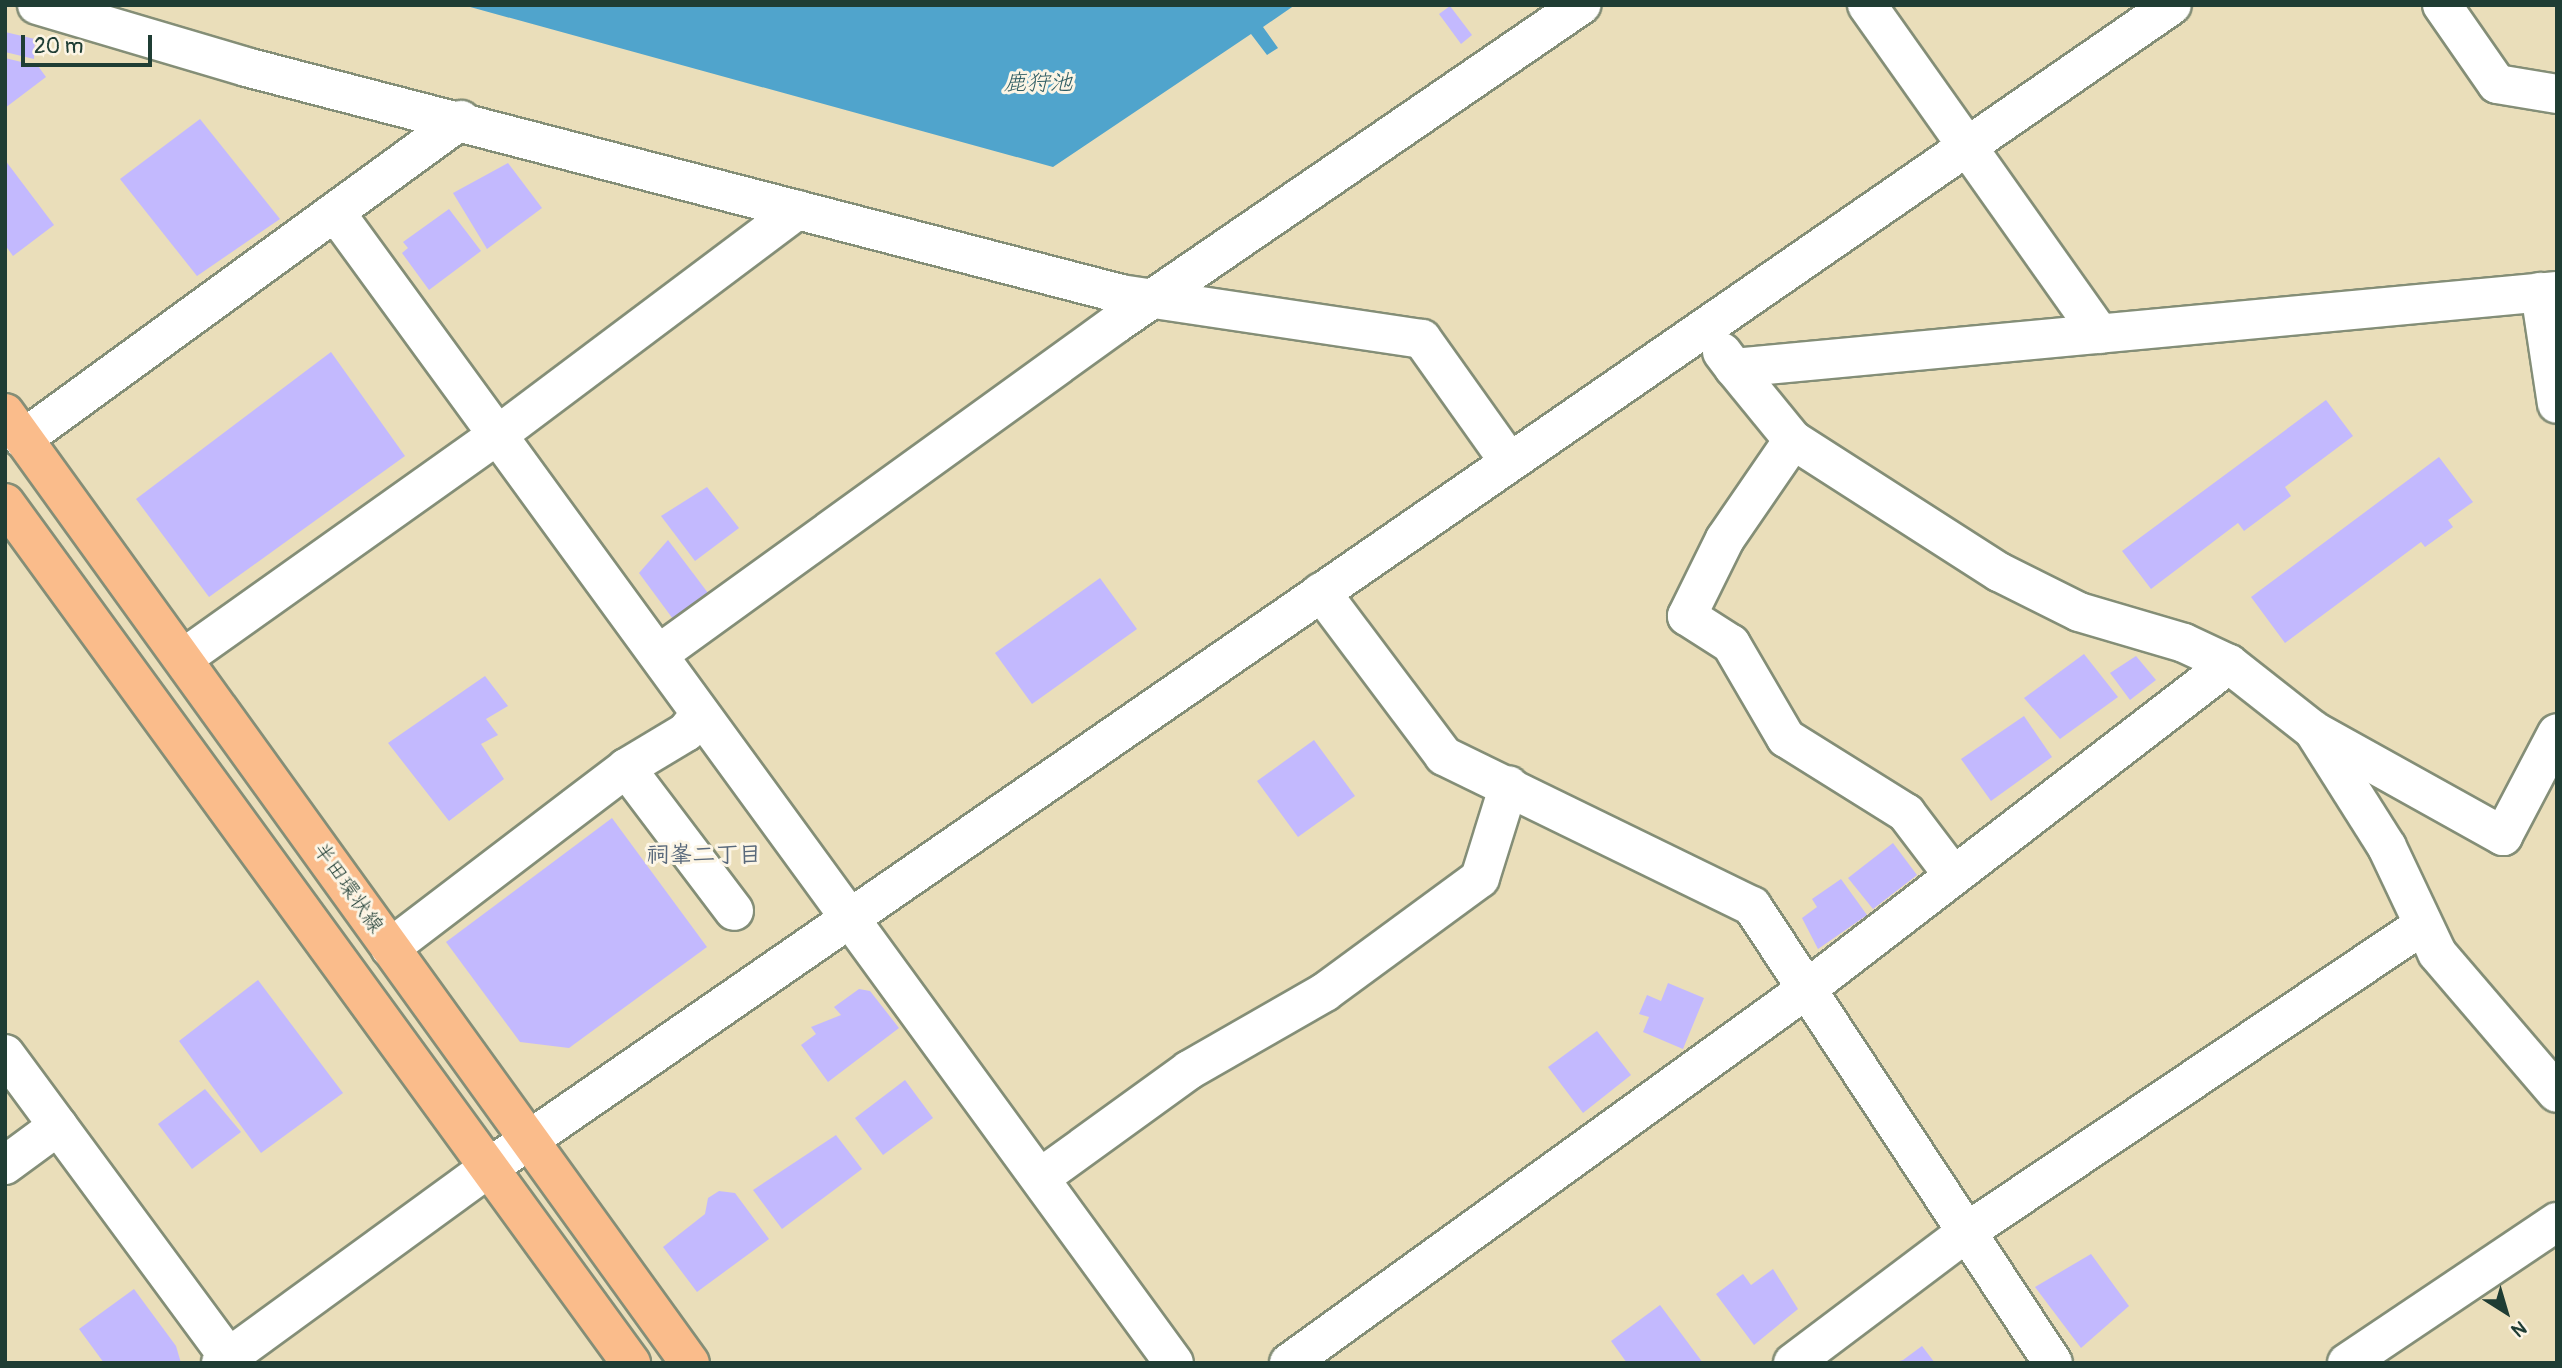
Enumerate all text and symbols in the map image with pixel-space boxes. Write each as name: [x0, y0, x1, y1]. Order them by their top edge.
scale bar: [24, 21, 156, 65]
text: 20 m: [34, 33, 83, 60]
water label: 鹿狩池: [1004, 69, 1072, 97]
street label: 半田環状線: [308, 838, 388, 938]
district label: 祠峯二丁目: [647, 841, 761, 869]
north arrow: [2471, 1277, 2541, 1347]
text: N: [2506, 1315, 2531, 1342]

